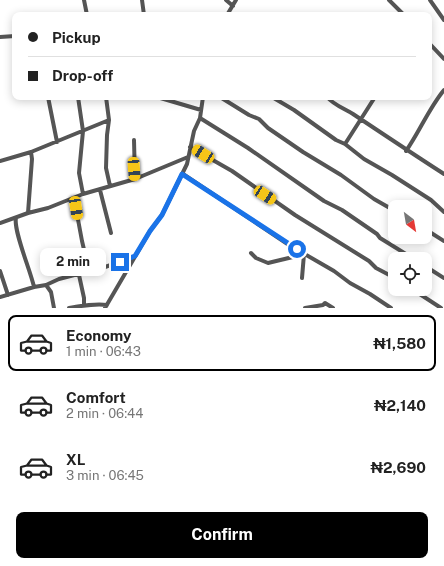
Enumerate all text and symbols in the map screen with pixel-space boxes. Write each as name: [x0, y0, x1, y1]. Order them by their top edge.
text: Pickup: [52, 29, 101, 46]
text: Drop-off: [52, 67, 113, 84]
car: [190, 143, 216, 165]
car: [127, 157, 141, 181]
car: [252, 183, 278, 207]
car: [68, 195, 84, 221]
north arrow: [388, 200, 432, 244]
map controls: [388, 200, 432, 296]
route start: [288, 240, 306, 258]
callout: 2 min: [40, 248, 106, 276]
button: locate: [388, 252, 432, 296]
route end: [111, 253, 129, 271]
text: 2 min: [56, 254, 90, 269]
icon: car: [18, 325, 54, 361]
text: Economy: [66, 327, 131, 344]
text: ₦1,580: [373, 335, 426, 352]
text: 1 min · 06:43: [66, 344, 141, 359]
icon: car: [18, 387, 54, 423]
text: Comfort: [66, 389, 126, 406]
text: ₦2,140: [374, 397, 426, 414]
text: 2 min · 06:44: [66, 406, 143, 421]
icon: car: [18, 449, 54, 485]
text: XL: [66, 451, 85, 468]
text: ₦2,690: [370, 459, 426, 476]
text: 3 min · 06:45: [66, 468, 144, 483]
button: Confirm: [16, 512, 428, 558]

